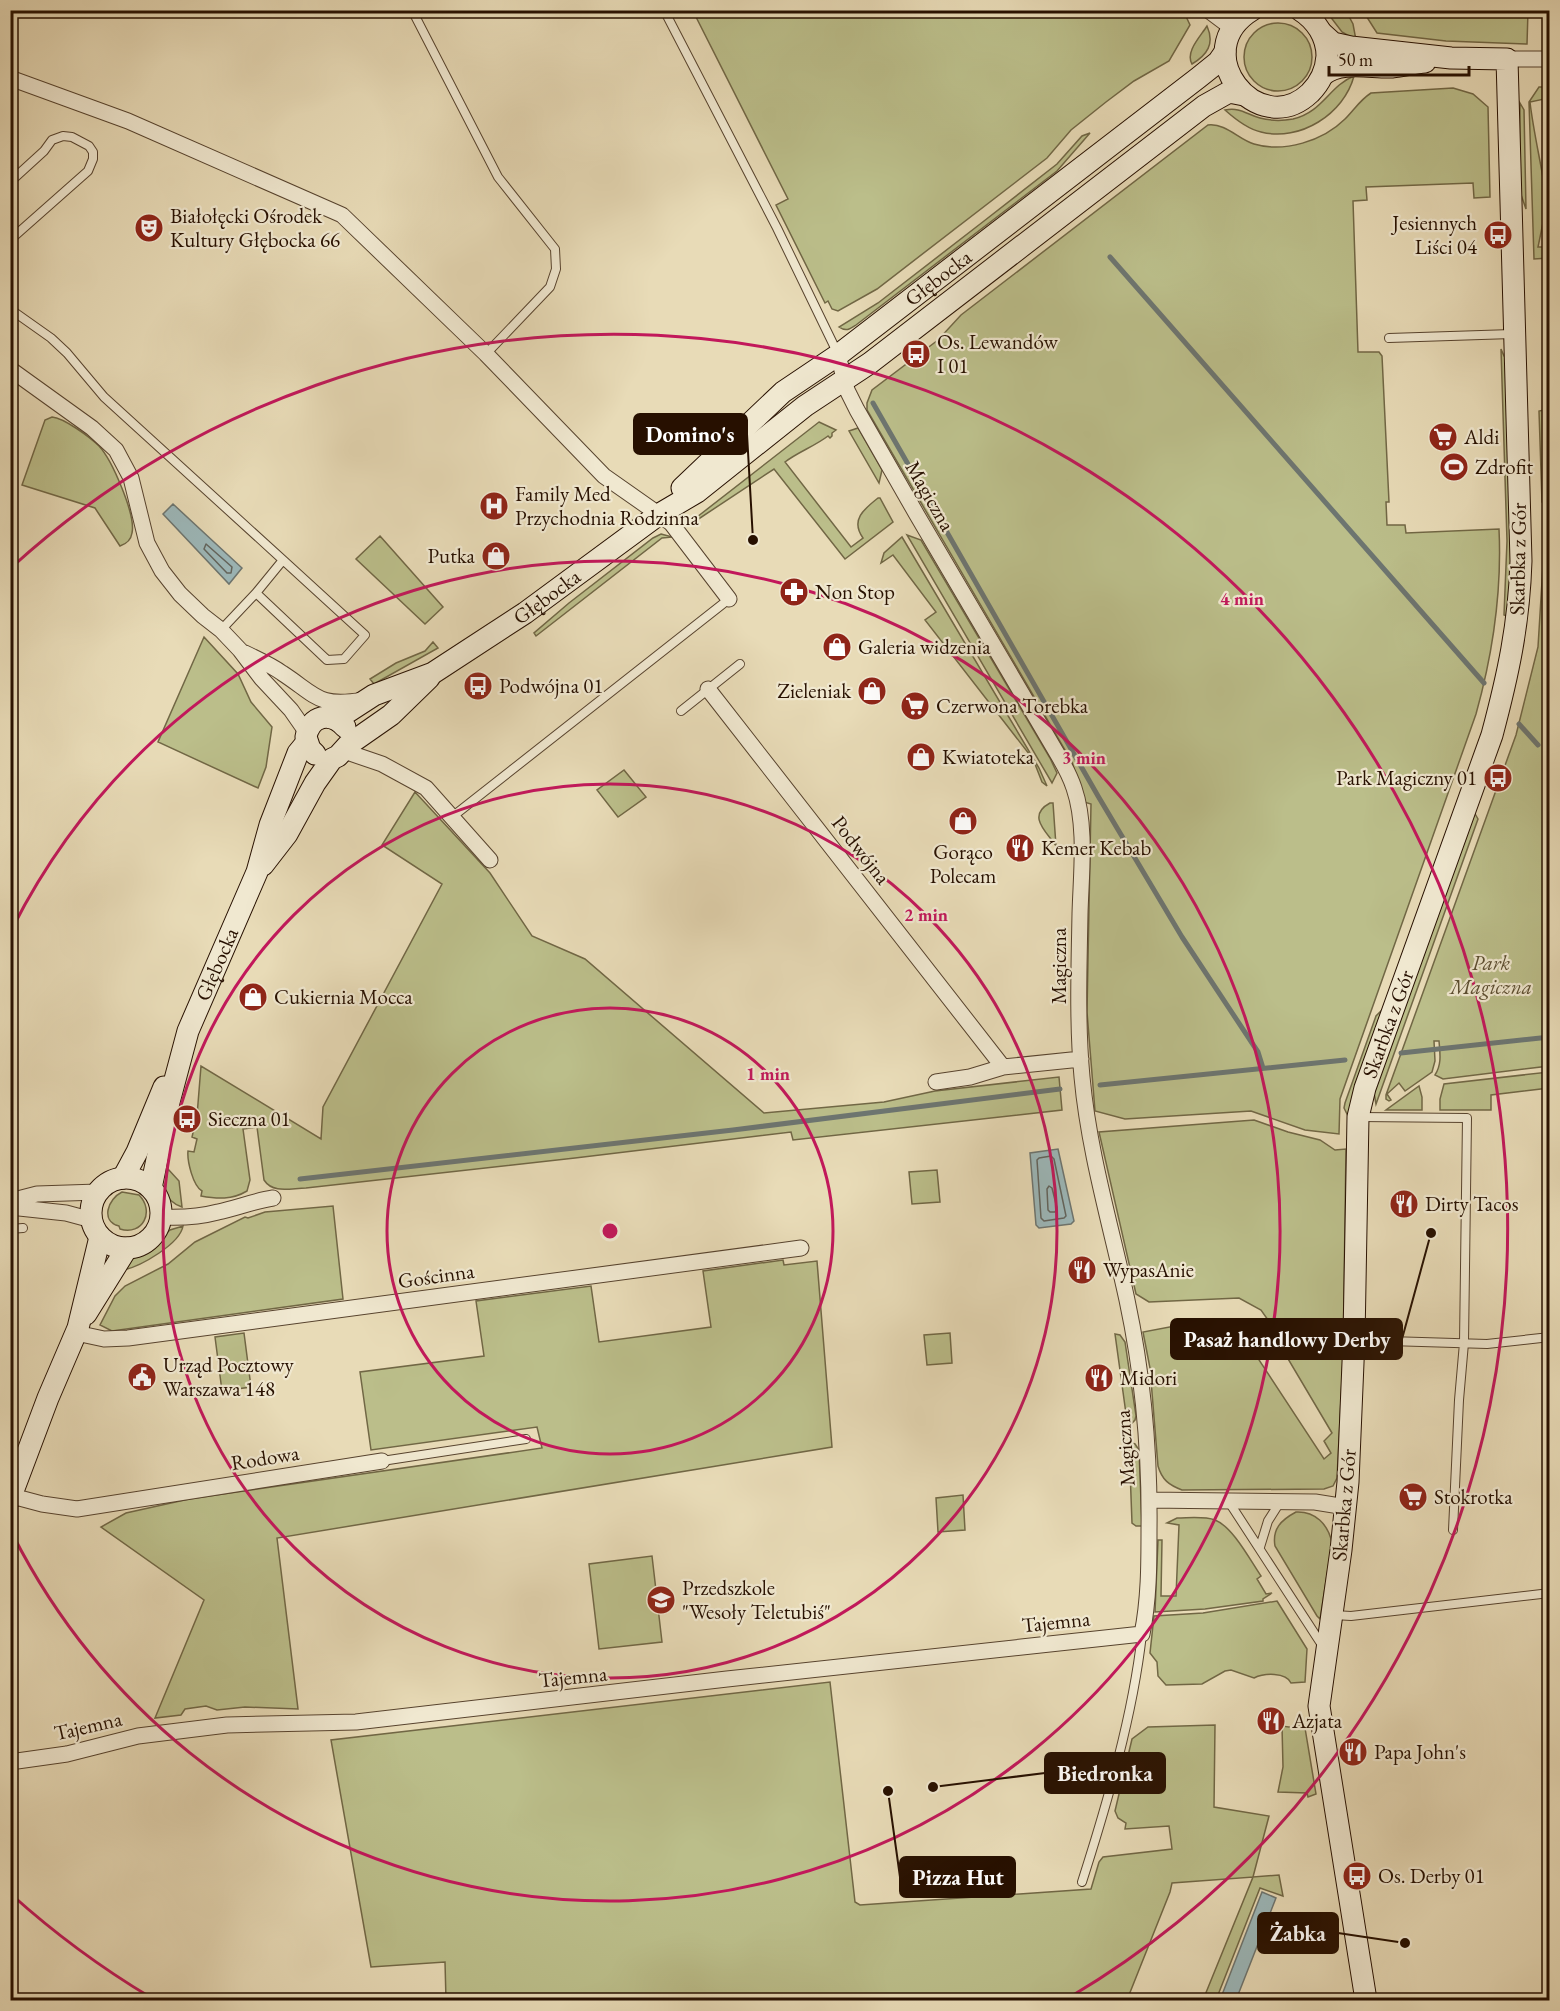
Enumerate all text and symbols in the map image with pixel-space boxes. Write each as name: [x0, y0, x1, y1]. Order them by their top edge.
scale bar: [1329, 39, 1468, 77]
text: 50 m: [1338, 48, 1373, 71]
place label: Białołęcki Ośrodek Kultury Głębocka 66: [170, 202, 340, 253]
place label: Jesiennych Liści 04: [1390, 209, 1478, 260]
theatre icon: Białołęcki Ośrodek Kultury Głębocka 66: [133, 212, 165, 244]
bus stop icon: Jesiennych Liści 04: [1482, 219, 1514, 251]
street label: Głębocka: [899, 243, 977, 312]
place label: Os. Lewandów I 01: [937, 328, 1059, 379]
bus stop icon: Os. Lewandów I 01: [900, 338, 932, 370]
callout: Domino's: [634, 414, 747, 454]
text: Domino's: [646, 420, 734, 449]
supermarket icon: Aldi: [1427, 421, 1459, 453]
place label: Aldi: [1463, 423, 1499, 450]
sports icon: Zdrofit: [1438, 451, 1470, 483]
place label: Zdrofit: [1475, 453, 1534, 480]
street label: Magiczna: [900, 456, 962, 536]
place label: Family Med Przychodnia Rodzinna: [515, 480, 700, 531]
hospital icon: Family Med Przychodnia Rodzinna: [478, 490, 510, 522]
street label: Skarbka z Gór: [1503, 502, 1532, 616]
shop icon: Putka: [480, 540, 512, 572]
place label: Putka: [428, 542, 476, 569]
street label: Głębocka: [508, 562, 586, 630]
pharmacy icon: Non Stop: [778, 576, 810, 608]
place label: Non Stop: [815, 578, 895, 605]
text: 4 min: [1220, 587, 1264, 610]
shop icon: Galeria widzenia: [821, 631, 853, 663]
place label: Galeria widzenia: [858, 633, 991, 660]
bus stop icon: Podwójna 01: [462, 670, 494, 702]
place label: Podwójna 01: [499, 672, 603, 699]
shop icon: Zieleniak: [856, 675, 888, 707]
place label: Zieleniak: [777, 677, 852, 704]
supermarket icon: Czerwona Torebka: [899, 690, 931, 722]
place label: Czerwona Torebka: [936, 692, 1089, 719]
shop icon: Kwiatoteka: [905, 741, 937, 773]
place label: Kwiatoteka: [942, 743, 1035, 770]
text: 3 min: [1062, 746, 1106, 769]
bus stop icon: Park Magiczny 01: [1482, 762, 1514, 794]
place label: Park Magiczny 01: [1336, 764, 1477, 791]
shop icon: Gorąco Polecam: [947, 805, 979, 837]
street label: Podwójna: [826, 810, 897, 890]
restaurant icon: Kemer Kebab: [1004, 832, 1036, 864]
place label: Kemer Kebab: [1041, 834, 1151, 861]
place label: Gorąco Polecam: [930, 838, 996, 889]
text: 2 min: [904, 903, 948, 926]
street label: Głębocka: [189, 923, 244, 1005]
street label: Magiczna: [1045, 927, 1072, 1004]
park label: Park Magiczna: [1448, 949, 1532, 1000]
street label: Skarbka z Gór: [1356, 966, 1420, 1081]
shop icon: Cukiernia Mocca: [237, 981, 269, 1013]
place label: Cukiernia Mocca: [274, 983, 413, 1010]
text: 1 min: [746, 1062, 790, 1085]
bus stop icon: Sieczna 01: [171, 1103, 203, 1135]
place label: Sieczna 01: [208, 1105, 291, 1132]
restaurant icon: Dirty Tacos: [1388, 1188, 1420, 1220]
place label: Dirty Tacos: [1425, 1190, 1519, 1217]
centre of rings: [600, 1221, 620, 1241]
restaurant icon: WypasAnie: [1066, 1254, 1098, 1286]
place label: WypasAnie: [1103, 1256, 1194, 1283]
street label: Gościnna: [396, 1257, 476, 1294]
callout: Pasaż handlowy Derby: [1171, 1319, 1402, 1359]
text: Pasaż handlowy Derby: [1183, 1325, 1391, 1354]
place label: Urząd Pocztowy Warszawa 148: [163, 1351, 295, 1402]
public building icon: Urząd Pocztowy Warszawa 148: [126, 1361, 158, 1393]
restaurant icon: Midori: [1083, 1362, 1115, 1394]
place label: Midori: [1120, 1364, 1177, 1391]
street label: Magiczna: [1108, 1408, 1141, 1487]
street label: Rodowa: [229, 1439, 301, 1476]
street label: Skarbka z Gór: [1325, 1448, 1362, 1562]
supermarket icon: Stokrotka: [1397, 1481, 1429, 1513]
place label: Stokrotka: [1434, 1483, 1513, 1510]
place label: Przedszkole "Wesoły Teletubiś": [682, 1574, 831, 1625]
school or university icon: Przedszkole "Wesoły Teletubiś": [645, 1584, 677, 1616]
street label: Tajemna: [1020, 1604, 1092, 1639]
street label: Tajemna: [537, 1659, 609, 1694]
street label: Tajemna: [51, 1704, 125, 1746]
restaurant icon: Azjata: [1255, 1705, 1287, 1737]
place label: Azjata: [1291, 1707, 1343, 1734]
restaurant icon: Papa John's: [1337, 1736, 1369, 1768]
place label: Papa John's: [1374, 1738, 1466, 1765]
callout: Biedronka: [1045, 1753, 1165, 1793]
text: Biedronka: [1057, 1759, 1153, 1788]
callout: Pizza Hut: [900, 1857, 1015, 1897]
bus stop icon: Os. Derby 01: [1341, 1860, 1373, 1892]
place label: Os. Derby 01: [1378, 1862, 1485, 1889]
text: Pizza Hut: [912, 1863, 1005, 1892]
callout: Żabka: [1258, 1913, 1338, 1953]
text: Żabka: [1270, 1919, 1326, 1948]

